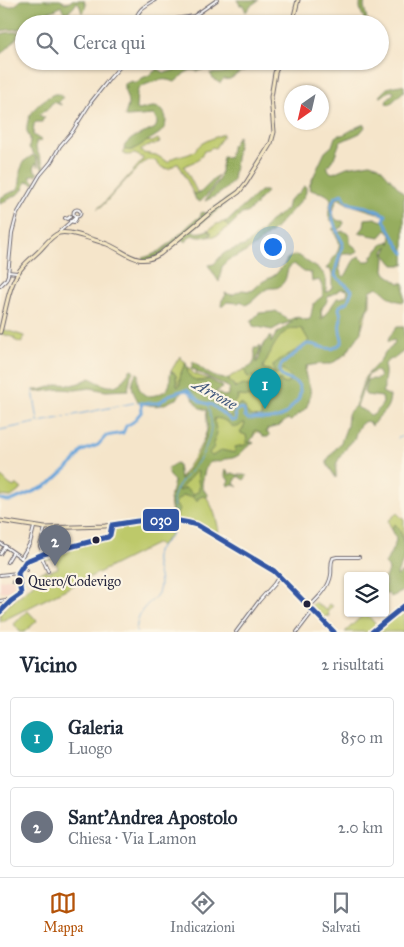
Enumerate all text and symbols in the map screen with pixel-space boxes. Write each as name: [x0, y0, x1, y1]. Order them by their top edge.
search box: [15, 15, 389, 70]
icon: search: [33, 29, 61, 57]
text: Cerca qui: [73, 31, 145, 54]
north arrow: [284, 85, 329, 130]
your location: [260, 234, 286, 260]
pin: 1: [249, 368, 281, 409]
water label: Arrone: [188, 373, 241, 414]
line badge: 030: [142, 508, 180, 532]
text: 030: [150, 512, 172, 530]
pin: 2: [39, 525, 71, 566]
unlabelled marker: [91, 535, 101, 545]
map controls: [344, 572, 389, 617]
button: layers: [344, 572, 389, 617]
place label: Quero/Codevigo: [28, 573, 121, 590]
marker: Quero/Codevigo: [14, 576, 24, 586]
unlabelled marker: [302, 599, 312, 609]
text: Vicino: [20, 652, 77, 678]
text: 2 risultati: [321, 655, 384, 674]
text: Galeria: [68, 716, 123, 739]
text: 1: [34, 728, 40, 747]
text: 850 m: [341, 728, 383, 747]
text: Luogo: [68, 739, 112, 758]
text: Sant'Andrea Apostolo: [68, 806, 238, 829]
text: 2: [33, 818, 41, 837]
text: 2.0 km: [338, 818, 383, 837]
text: Chiesa · Via Lamon: [68, 829, 196, 848]
tab: Mappa: [43, 889, 84, 936]
tab: Indicazioni: [170, 889, 235, 936]
tab: Salvati: [322, 889, 361, 936]

